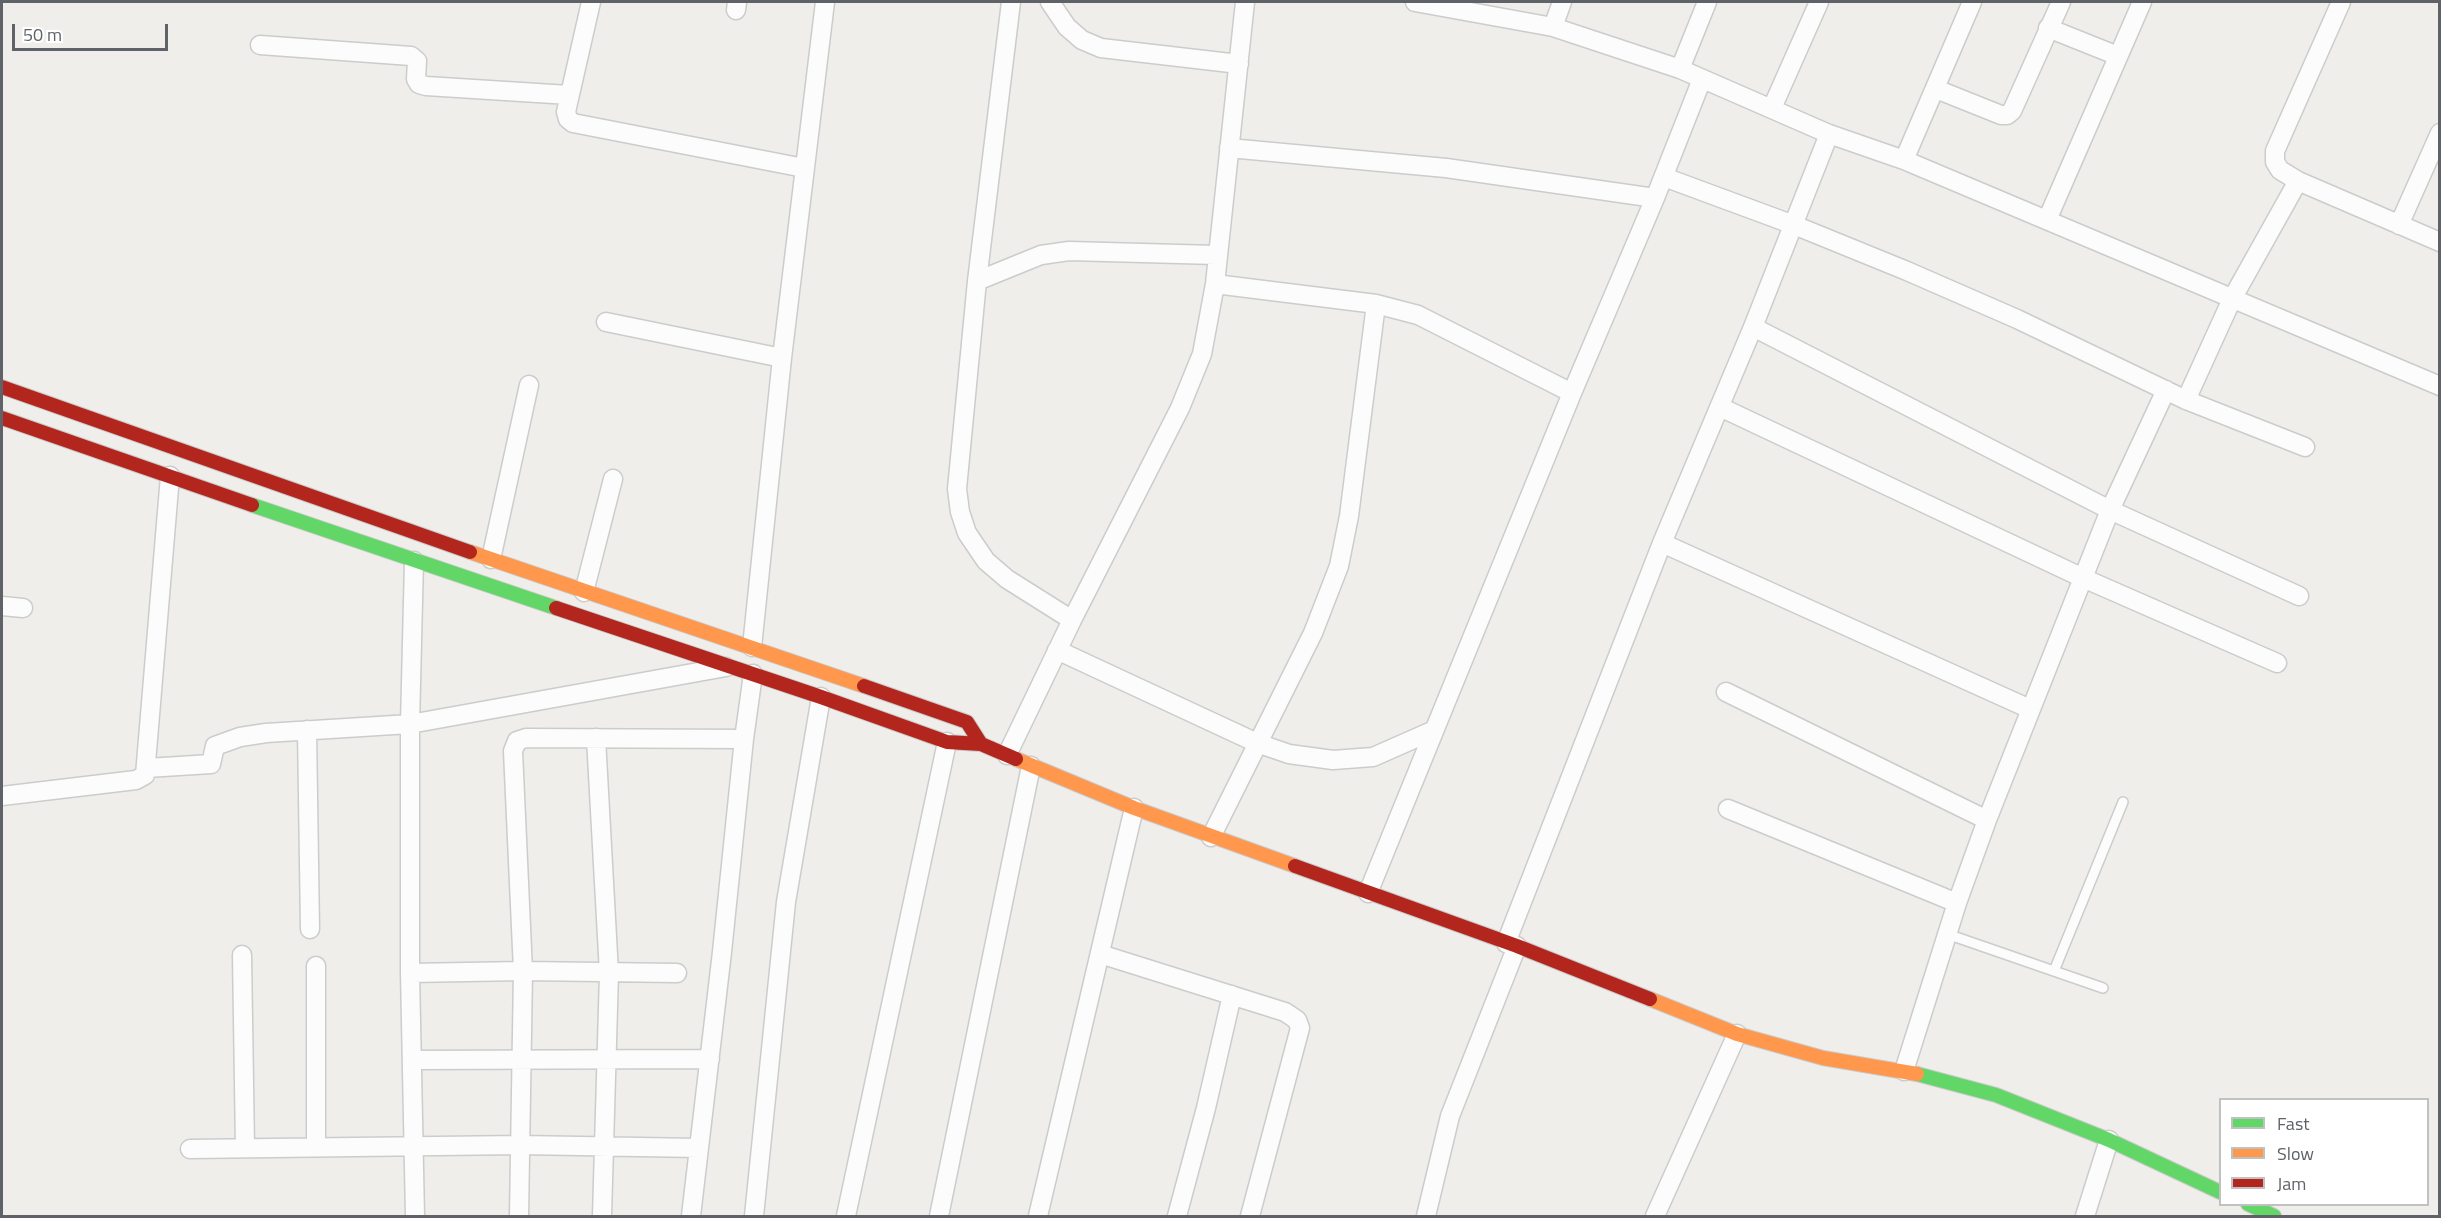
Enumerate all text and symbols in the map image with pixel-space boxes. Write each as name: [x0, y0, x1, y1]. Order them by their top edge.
scale bar: [15, 12, 171, 50]
text: 50 m: [23, 21, 62, 48]
legend: [2219, 1098, 2429, 1206]
text: Fast: [2277, 1110, 2310, 1137]
text: Slow: [2277, 1140, 2314, 1167]
text: Jam: [2277, 1170, 2306, 1197]

